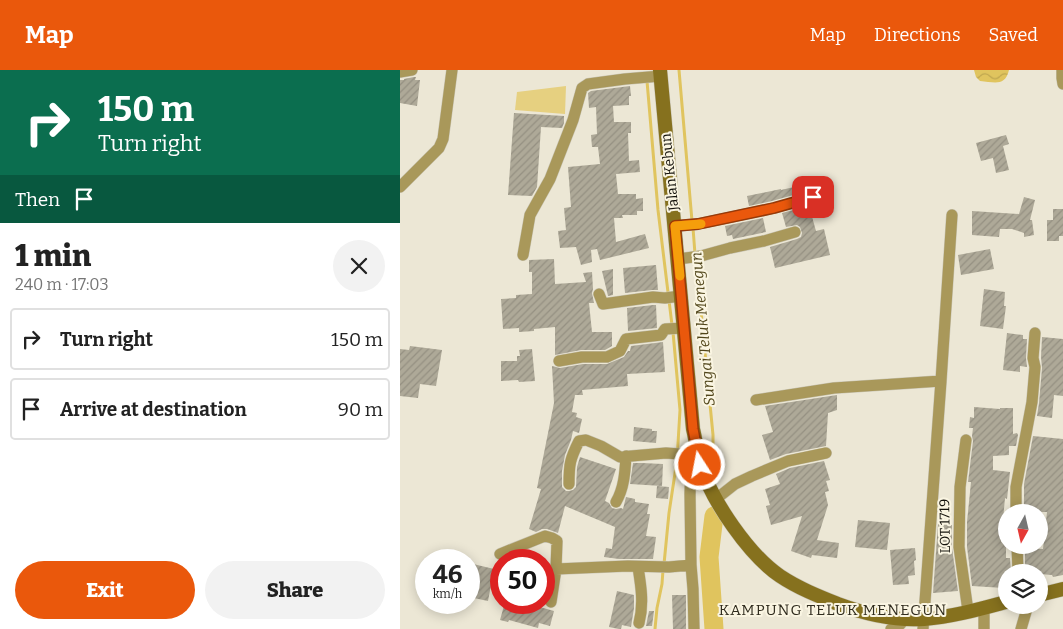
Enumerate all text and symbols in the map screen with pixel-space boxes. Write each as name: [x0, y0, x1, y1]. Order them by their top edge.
text: Map: [25, 21, 74, 49]
text: Map: [810, 24, 846, 46]
text: Directions: [874, 24, 961, 46]
text: Saved: [989, 24, 1038, 46]
text: 150 m: [98, 88, 194, 130]
icon: right: [15, 90, 80, 155]
text: Turn right: [98, 130, 201, 157]
street label: Jalan Kebun: [657, 132, 683, 213]
pin: [792, 176, 834, 218]
icon: arrive: [799, 183, 827, 211]
icon: arrive: [70, 185, 98, 213]
text: Then: [15, 188, 60, 211]
text: 1 min: [15, 238, 91, 274]
button: close: [333, 240, 385, 292]
water label: Sungai Teluk Menegun: [687, 251, 719, 407]
text: 240 m · 17:03: [15, 275, 109, 294]
icon: right: [17, 325, 45, 353]
text: Turn right: [60, 328, 153, 351]
text: 150 m: [331, 328, 383, 351]
icon: arrive: [17, 395, 45, 423]
text: Arrive at destination: [60, 398, 247, 421]
text: 90 m: [338, 398, 383, 421]
position arrow: [673, 438, 725, 490]
street label: LOT 1719: [936, 498, 954, 554]
north arrow: [998, 504, 1048, 554]
map controls: [998, 504, 1048, 614]
speed limit sign: 50: [490, 549, 555, 614]
text: 46: [432, 560, 463, 590]
button: Exit: [15, 561, 195, 619]
button: Share: [205, 561, 385, 619]
button: layers: [998, 564, 1048, 614]
text: km/h: [433, 587, 462, 601]
district label: KAMPUNG TELUK MENEGUN: [719, 601, 947, 619]

